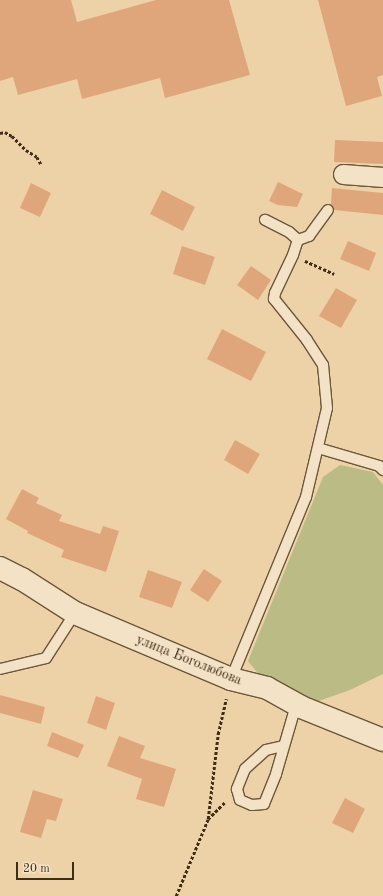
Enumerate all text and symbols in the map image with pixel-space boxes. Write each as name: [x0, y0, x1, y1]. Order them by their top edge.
street label: улица Боголюбова: [134, 631, 244, 689]
scale bar: [18, 854, 76, 880]
text: 20 m: [23, 863, 50, 875]

